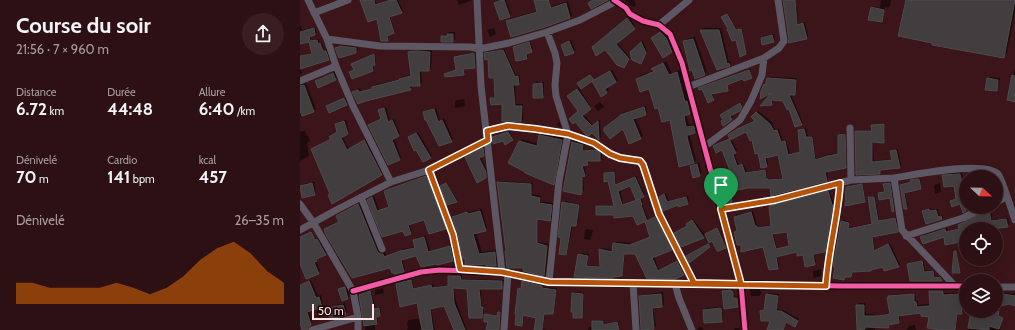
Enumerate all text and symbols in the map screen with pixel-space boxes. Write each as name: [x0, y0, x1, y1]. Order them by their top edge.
text: Course du soir: [16, 12, 151, 39]
button: share: [242, 13, 284, 55]
text: 21:56 · 7 × 960 m: [16, 41, 109, 57]
text: Distance: [16, 85, 57, 99]
text: Durée: [107, 85, 136, 99]
text: Allure: [199, 85, 225, 99]
text: 6.72: [16, 99, 47, 119]
text: 44:48: [107, 99, 153, 119]
text: 6:40: [199, 99, 235, 119]
text: km: [47, 104, 64, 118]
text: /km: [235, 104, 255, 118]
text: Dénivelé: [16, 153, 57, 167]
text: Cardio: [107, 153, 137, 167]
text: kcal: [199, 153, 216, 167]
text: 70: [16, 167, 37, 187]
text: 141: [107, 167, 130, 187]
text: 457: [199, 167, 227, 187]
pin: [704, 168, 738, 209]
north arrow: [959, 170, 1003, 214]
map controls: [959, 170, 1003, 318]
text: m: [37, 172, 49, 186]
text: bpm: [130, 172, 155, 186]
icon: arrive: [710, 174, 732, 196]
text: Dénivelé: [16, 212, 65, 228]
text: 26–35 m: [235, 212, 284, 228]
button: locate: [959, 222, 1003, 266]
button: layers: [959, 274, 1003, 318]
scale bar: [312, 302, 374, 321]
text: 50 m: [318, 304, 344, 318]

